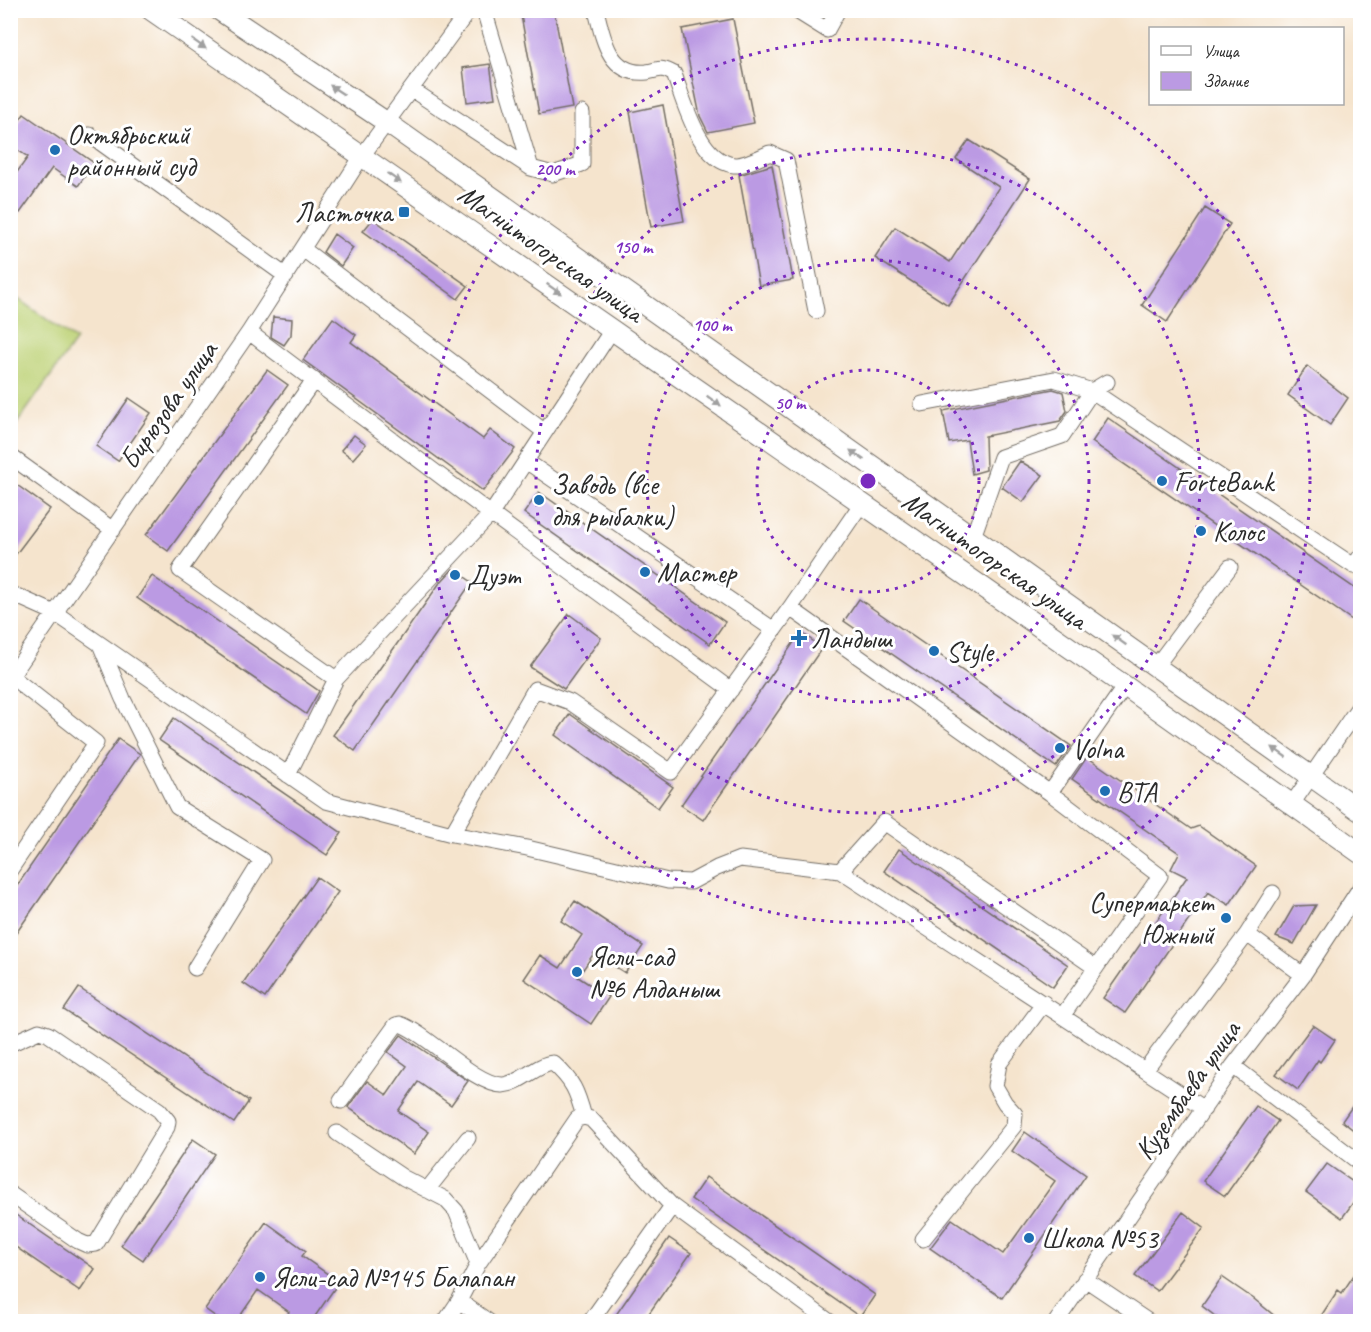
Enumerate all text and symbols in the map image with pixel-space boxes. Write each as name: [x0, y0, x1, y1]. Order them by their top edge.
legend: [1149, 27, 1344, 105]
one-way arrow: [190, 38, 206, 50]
text: Улица: [1203, 40, 1240, 62]
text: Здание: [1203, 70, 1249, 92]
one-way arrow: [329, 85, 345, 96]
place label: Октябрьский районный суд: [67, 117, 198, 184]
marker: Октябрьский районный суд: [48, 143, 62, 157]
text: 200 m: [536, 158, 576, 180]
one-way arrow: [386, 172, 402, 183]
street label: Магнитогорская улица: [452, 176, 653, 331]
place label: Ласточка: [295, 195, 395, 230]
marker: Ласточка: [397, 205, 411, 219]
text: 150 m: [614, 236, 654, 258]
one-way arrow: [546, 283, 562, 294]
text: 100 m: [693, 314, 733, 336]
street label: Бирюзова улица: [111, 333, 226, 476]
text: 50 m: [775, 392, 807, 414]
one-way arrow: [706, 395, 723, 406]
one-way arrow: [849, 449, 865, 461]
place label: ForteBank: [1174, 464, 1276, 499]
place label: Заводь (все для рыбалки): [551, 467, 675, 534]
centre of rings: [858, 471, 878, 491]
marker: ForteBank: [1155, 474, 1169, 488]
street label: Магнитогорская улица: [896, 483, 1097, 638]
marker: Заводь (все для рыбалки): [532, 493, 546, 507]
place label: Колос: [1213, 514, 1265, 549]
marker: Колос: [1194, 524, 1208, 538]
place label: Мастер: [657, 555, 739, 590]
place label: Дуэт: [467, 558, 521, 593]
marker: Мастер: [638, 565, 652, 579]
marker: Дуэт: [448, 568, 462, 582]
place label: Ландыш: [811, 621, 893, 656]
marker: Ландыш: [792, 631, 806, 645]
place label: Style: [946, 634, 995, 669]
one-way arrow: [1112, 634, 1128, 646]
marker: Style: [927, 644, 941, 658]
place label: Volna: [1072, 731, 1125, 766]
marker: Volna: [1053, 741, 1067, 755]
one-way arrow: [1271, 747, 1287, 758]
place label: BTA: [1117, 774, 1158, 809]
marker: BTA: [1098, 784, 1112, 798]
place label: Супермаркет Южный: [1089, 885, 1215, 952]
marker: Супермаркет Южный: [1219, 911, 1233, 925]
place label: Ясли-сад №6 Алданыш: [589, 939, 721, 1006]
marker: Ясли-сад №6 Алданыш: [570, 965, 584, 979]
street label: Кузембаева улица: [1126, 1012, 1250, 1167]
place label: Школа №53: [1041, 1221, 1160, 1256]
marker: Школа №53: [1022, 1231, 1036, 1245]
place label: Ясли-сад №145 Балапан: [272, 1260, 516, 1295]
marker: Ясли-сад №145 Балапан: [253, 1270, 267, 1284]

